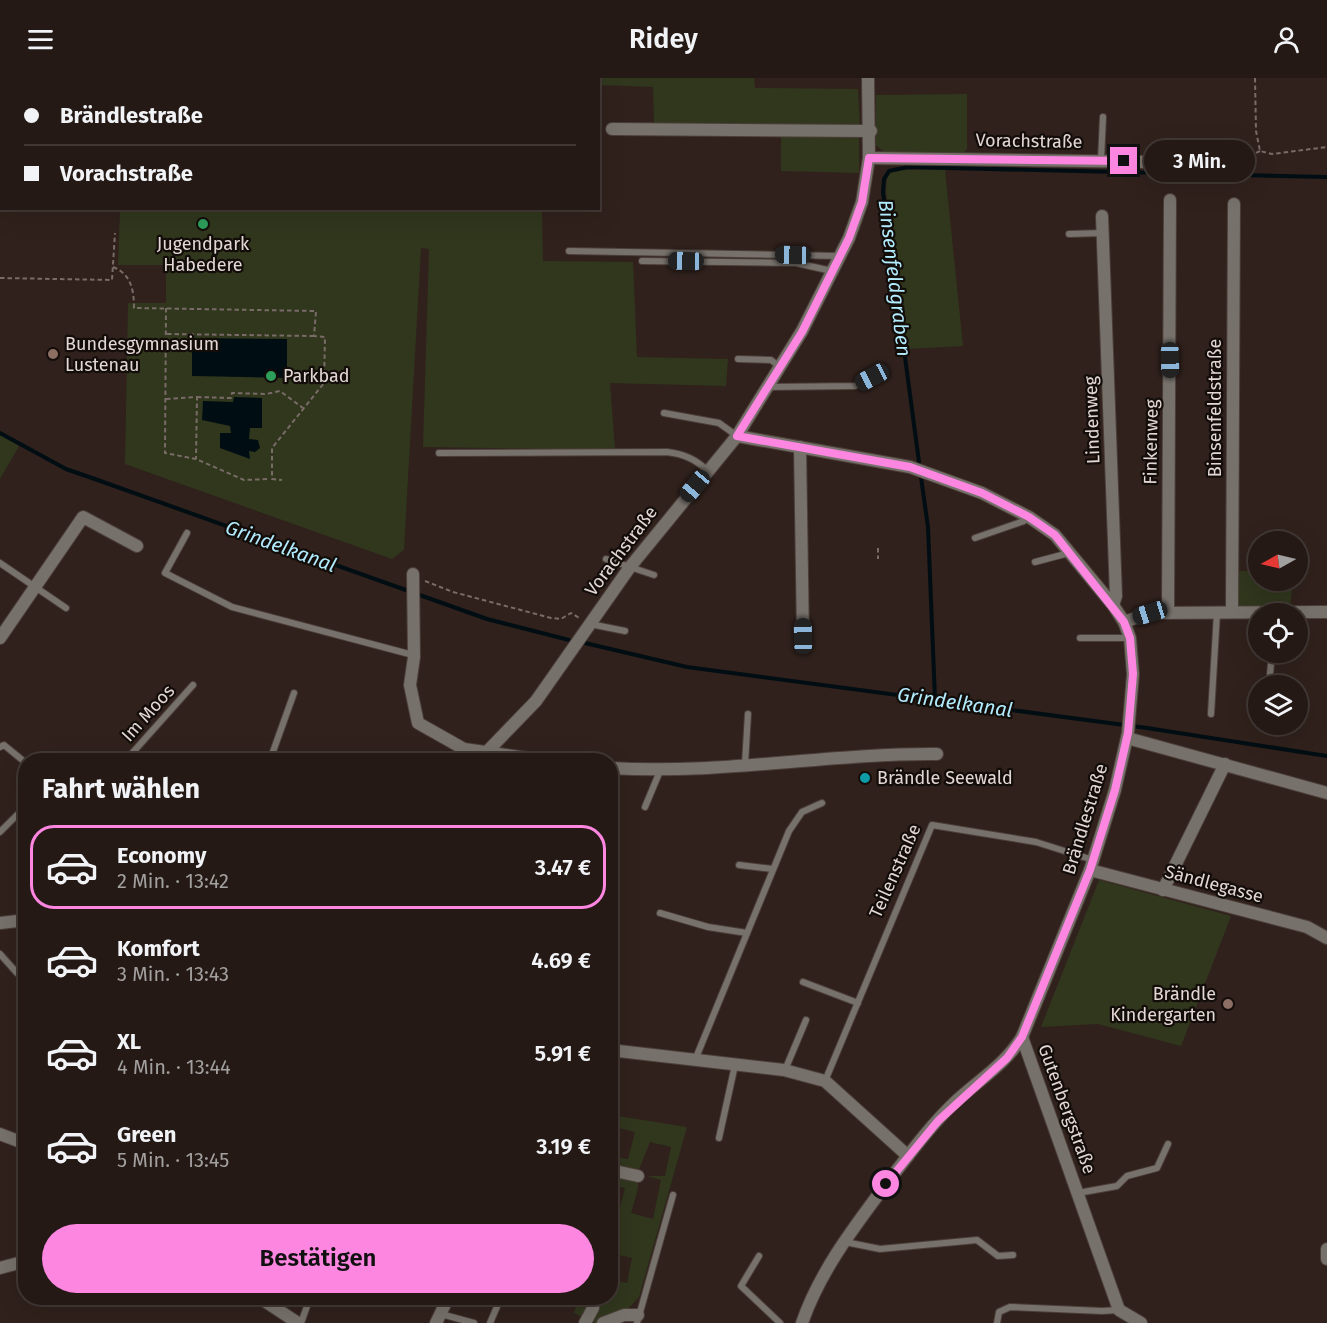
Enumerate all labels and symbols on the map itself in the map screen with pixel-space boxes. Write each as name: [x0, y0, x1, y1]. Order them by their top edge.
street label: Vorachstraße: [975, 129, 1083, 153]
callout: 3 Min.: [1145, 140, 1256, 182]
route end: [1110, 147, 1137, 174]
water label: Binsenfeldgraben: [873, 198, 917, 358]
marker: Jugendpark Habedere: [196, 217, 210, 231]
place label: Jugendpark Habedere: [157, 233, 250, 276]
car: [775, 246, 811, 264]
car: [668, 252, 704, 270]
place label: Bundesgymnasium Lustenau: [65, 333, 219, 376]
street label: Binsenfeldstraße: [1204, 339, 1226, 477]
car: [1161, 342, 1179, 378]
marker: Bundesgymnasium Lustenau: [46, 347, 60, 361]
car: [852, 361, 892, 393]
place label: Parkbad: [283, 365, 350, 387]
marker: Parkbad: [264, 369, 278, 383]
street label: Lindenweg: [1079, 375, 1105, 464]
street label: Finkenweg: [1139, 399, 1163, 485]
car: [677, 466, 713, 506]
street label: Vorachstraße: [580, 502, 662, 600]
water label: Grindelkanal: [222, 515, 340, 577]
north arrow: [1248, 531, 1308, 591]
car: [1130, 599, 1170, 627]
car: [794, 618, 812, 654]
street label: Im Moos: [117, 680, 179, 746]
water label: Grindelkanal: [896, 682, 1014, 722]
street label: Brändlestraße: [1058, 761, 1112, 877]
place label: Brändle Seewald: [877, 767, 1013, 789]
marker: Brändle Seewald: [858, 771, 872, 785]
street label: Teilenstraße: [865, 821, 925, 921]
street label: Sändlegasse: [1162, 860, 1266, 908]
place label: Brändle Kindergarten: [1110, 983, 1216, 1026]
marker: Brändle Kindergarten: [1221, 997, 1235, 1011]
street label: Gutenbergstraße: [1033, 1041, 1101, 1177]
route start: [872, 1170, 899, 1197]

